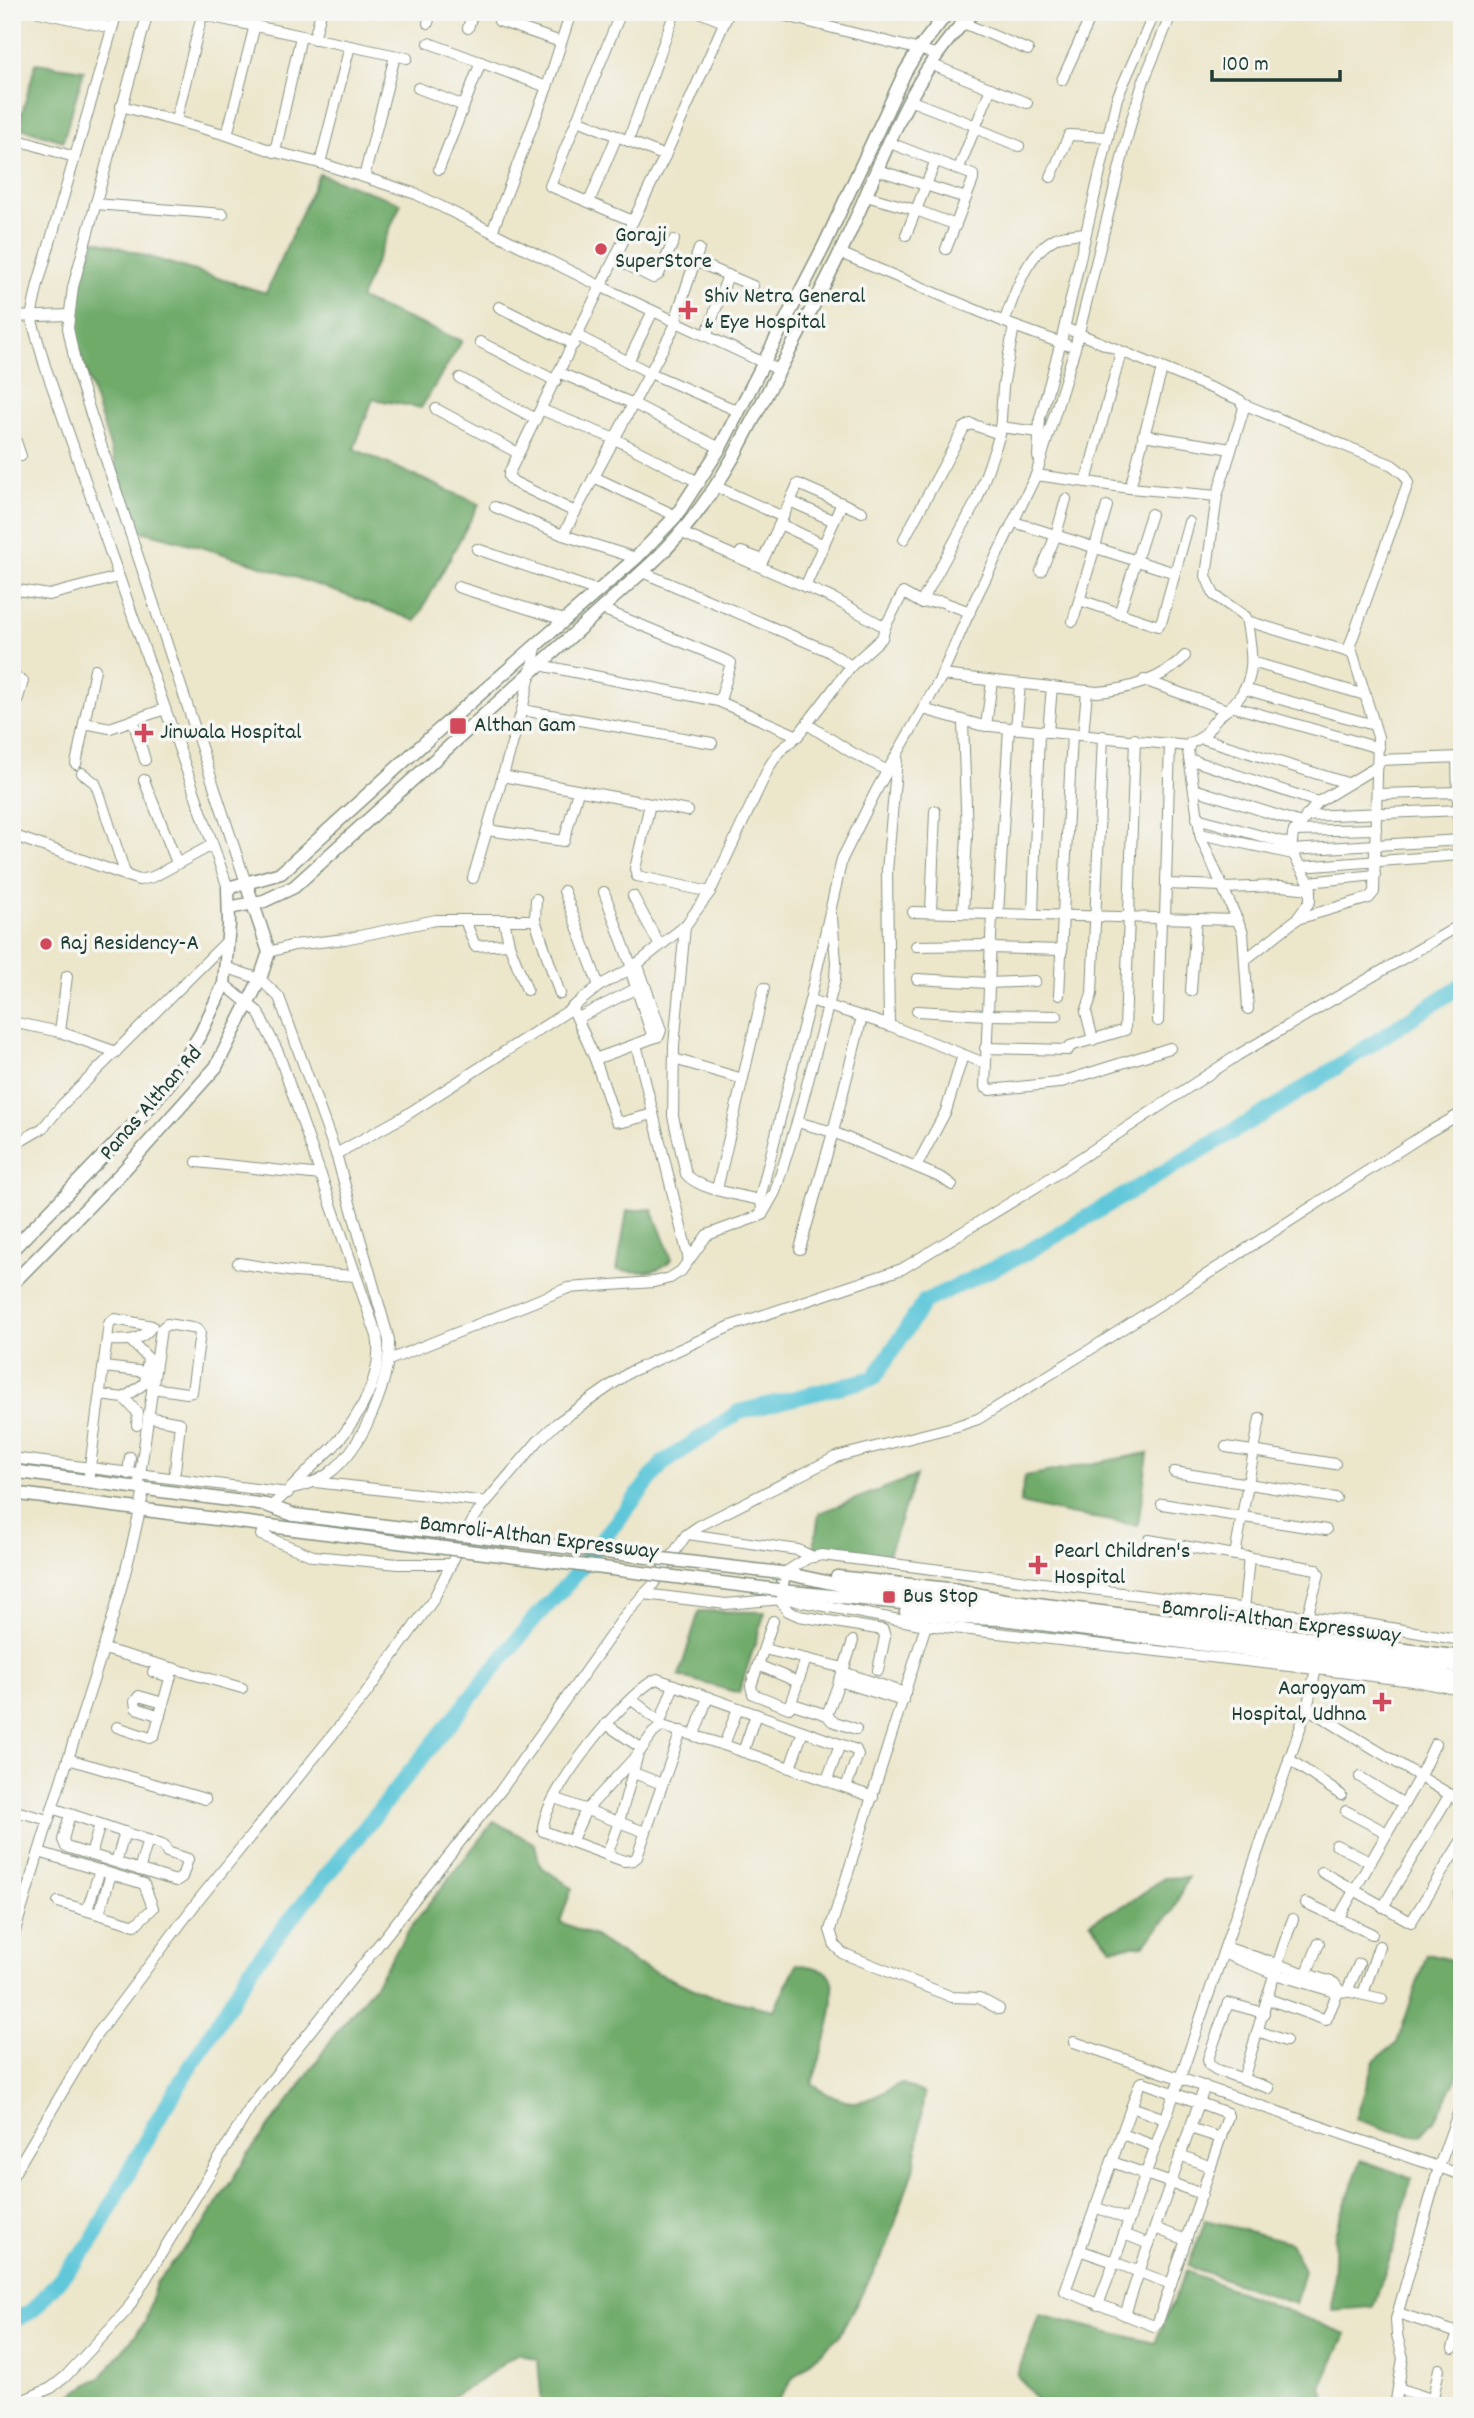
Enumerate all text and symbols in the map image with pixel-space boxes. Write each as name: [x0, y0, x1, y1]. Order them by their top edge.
scale bar: [1212, 38, 1339, 82]
text: 100 m: [1222, 51, 1269, 81]
place label: Goraji SuperStore: [615, 220, 712, 279]
marker: Goraji SuperStore: [593, 241, 609, 257]
place label: Shiv Netra General & Eye Hospital: [704, 281, 866, 340]
marker: Shiv Netra General & Eye Hospital: [678, 300, 698, 320]
place label: Althan Gam: [474, 710, 576, 743]
marker: Althan Gam: [448, 716, 468, 736]
place label: Jinwala Hospital: [160, 717, 302, 750]
marker: Jinwala Hospital: [134, 723, 154, 743]
place label: Raj Residency-A: [60, 928, 199, 961]
marker: Raj Residency-A: [38, 936, 54, 952]
street label: Panas Althan Rd: [93, 1039, 211, 1169]
street label: Bamroli-Althan Expressway: [418, 1508, 661, 1570]
place label: Pearl Children's Hospital: [1054, 1536, 1190, 1595]
marker: Pearl Children's Hospital: [1028, 1555, 1048, 1575]
place label: Bus Stop: [903, 1581, 978, 1614]
marker: Bus Stop: [881, 1589, 897, 1605]
street label: Bamroli-Althan Expressway: [1160, 1592, 1403, 1654]
place label: Aarogyam Hospital, Udhna: [1231, 1673, 1367, 1732]
marker: Aarogyam Hospital, Udhna: [1372, 1692, 1392, 1712]

